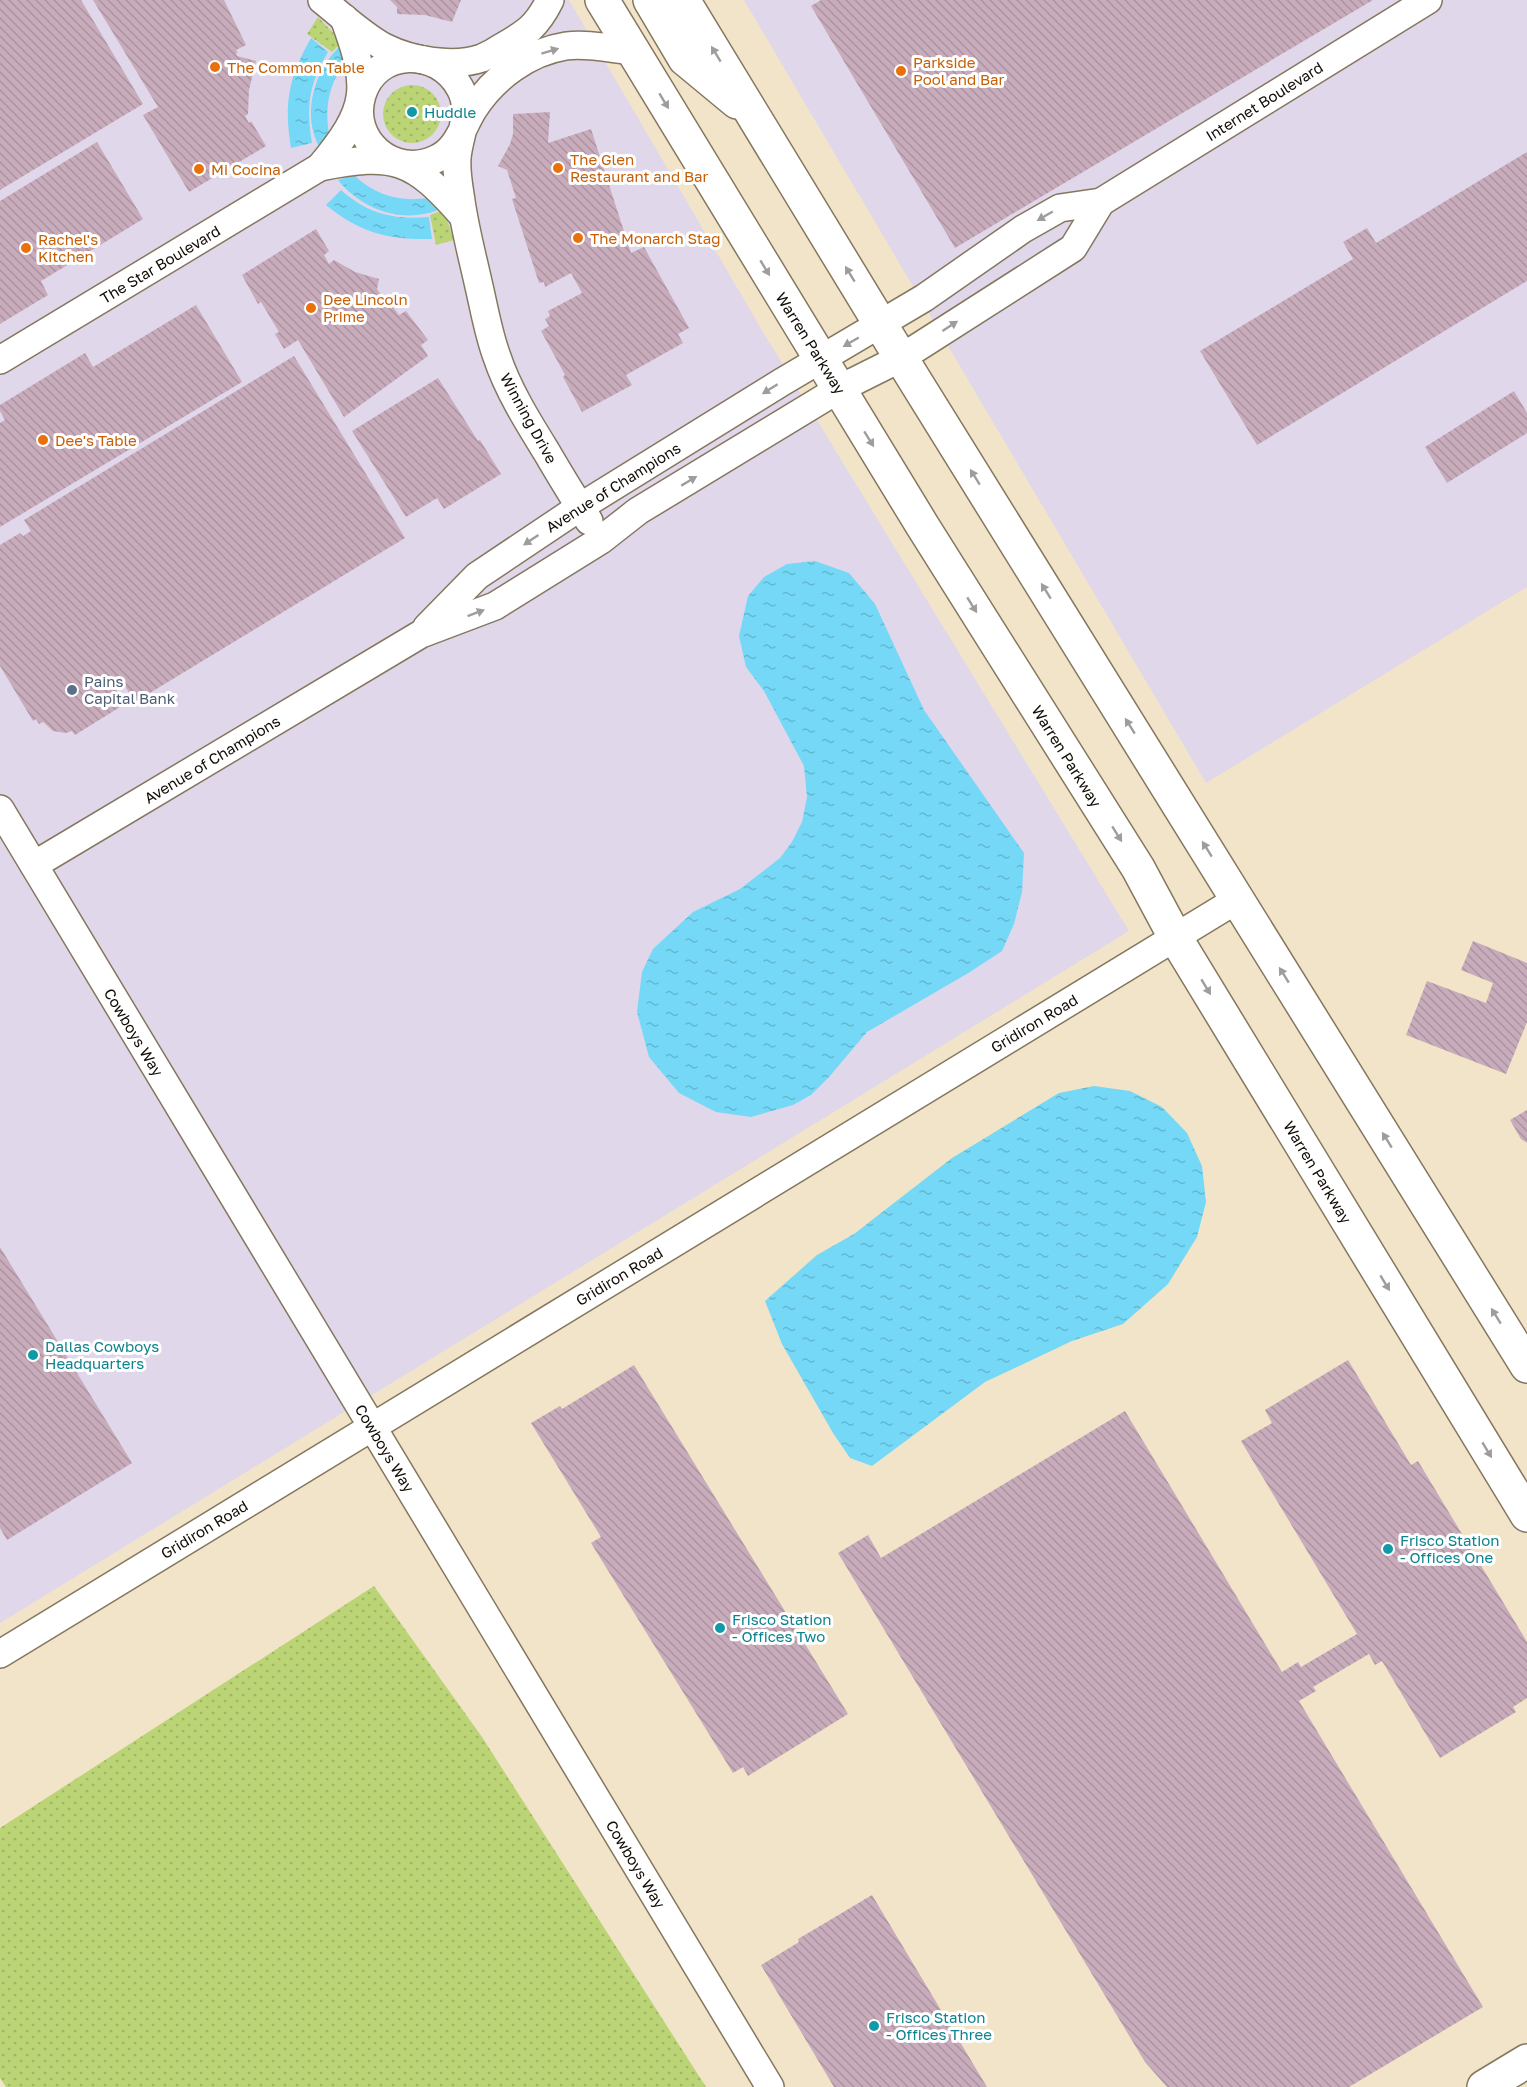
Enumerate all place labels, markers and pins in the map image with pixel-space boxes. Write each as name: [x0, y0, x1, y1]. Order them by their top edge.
place label: Parkside Pool and Bar: [913, 53, 1004, 88]
place label: The Common Table: [227, 58, 365, 76]
marker: The Common Table: [208, 60, 222, 74]
marker: Parkside Pool and Bar: [894, 64, 908, 78]
place label: Huddle: [424, 103, 477, 121]
marker: Huddle: [405, 105, 419, 119]
place label: The Glen Restaurant and Bar: [570, 150, 708, 185]
place label: Mi Cocina: [211, 160, 281, 178]
marker: The Glen Restaurant and Bar: [551, 161, 565, 175]
marker: Mi Cocina: [192, 162, 206, 176]
place label: The Monarch Stag: [590, 229, 720, 247]
place label: Rachel's Kitchen: [38, 230, 98, 265]
marker: The Monarch Stag: [571, 231, 585, 245]
marker: Rachel's Kitchen: [19, 241, 33, 255]
place label: Dee Lincoln Prime: [323, 290, 408, 325]
marker: Dee Lincoln Prime: [304, 301, 318, 315]
place label: Dee's Table: [55, 431, 137, 449]
marker: Dee's Table: [36, 433, 50, 447]
place label: Pains Capital Bank: [84, 672, 176, 707]
marker: Pains Capital Bank: [65, 683, 79, 697]
place label: Dallas Cowboys Headquarters: [45, 1337, 159, 1372]
marker: Dallas Cowboys Headquarters: [26, 1348, 40, 1362]
place label: Frisco Station - Offices One: [1400, 1531, 1500, 1566]
marker: Frisco Station - Offices One: [1381, 1542, 1395, 1556]
place label: Frisco Station - Offices Two: [732, 1610, 832, 1645]
marker: Frisco Station - Offices Two: [713, 1621, 727, 1635]
place label: Frisco Station - Offices Three: [886, 2008, 992, 2043]
marker: Frisco Station - Offices Three: [867, 2019, 881, 2033]

